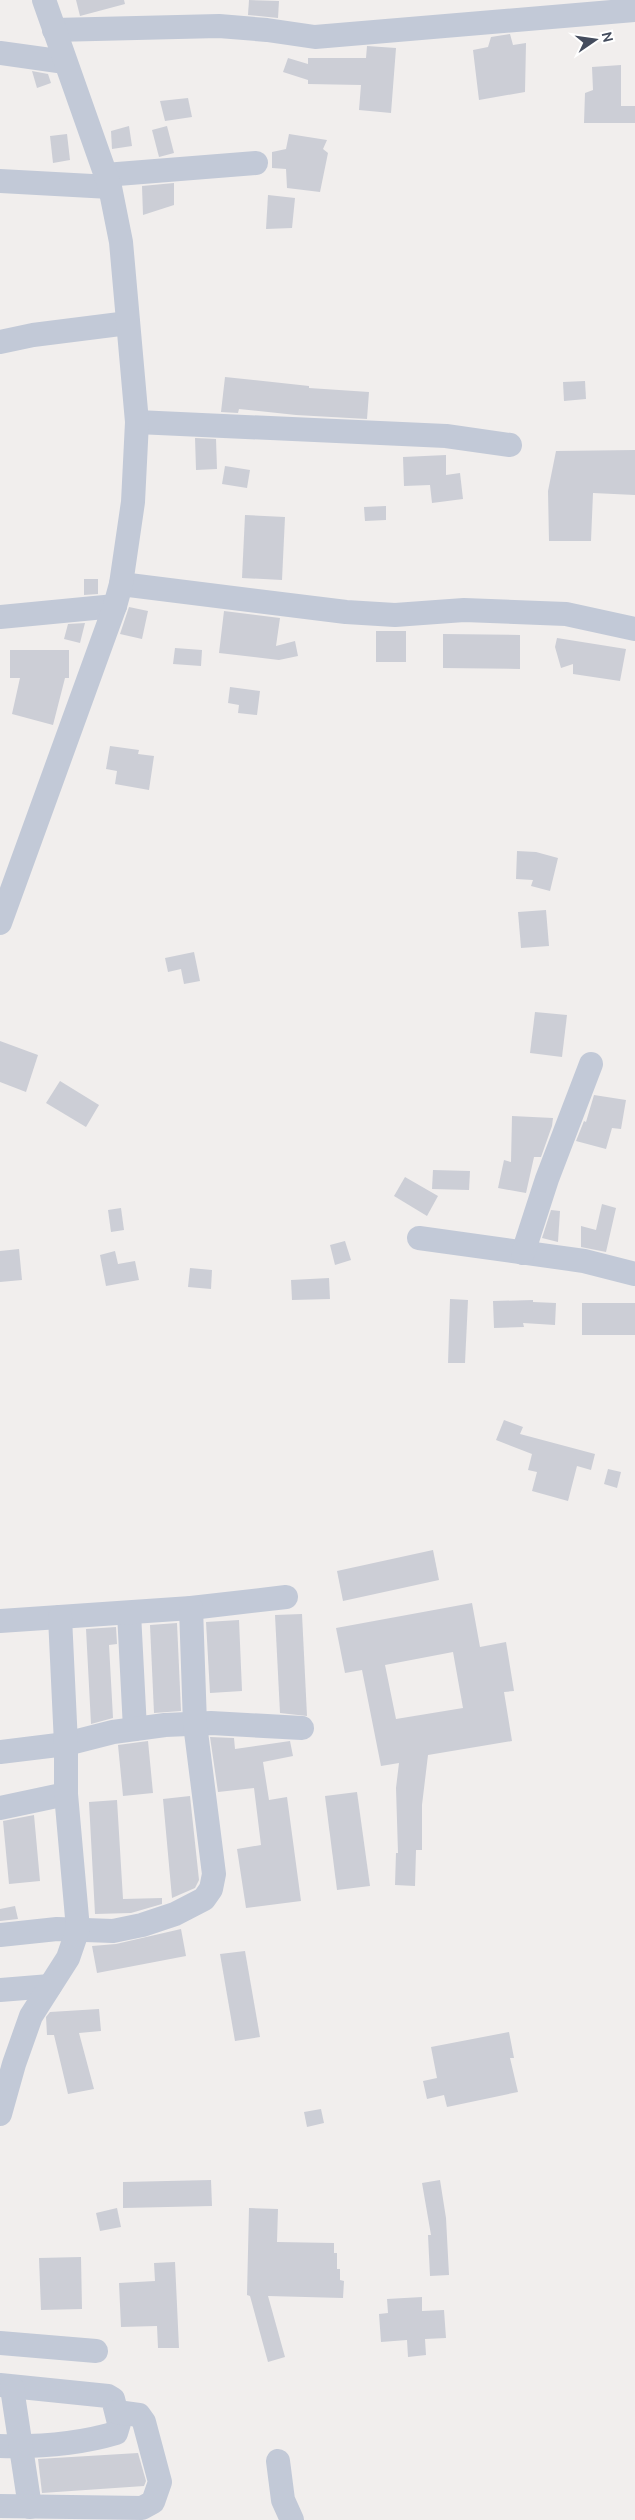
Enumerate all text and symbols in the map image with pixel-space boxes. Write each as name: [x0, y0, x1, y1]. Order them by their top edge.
north arrow: [570, 15, 620, 65]
text: N: [599, 30, 617, 44]

